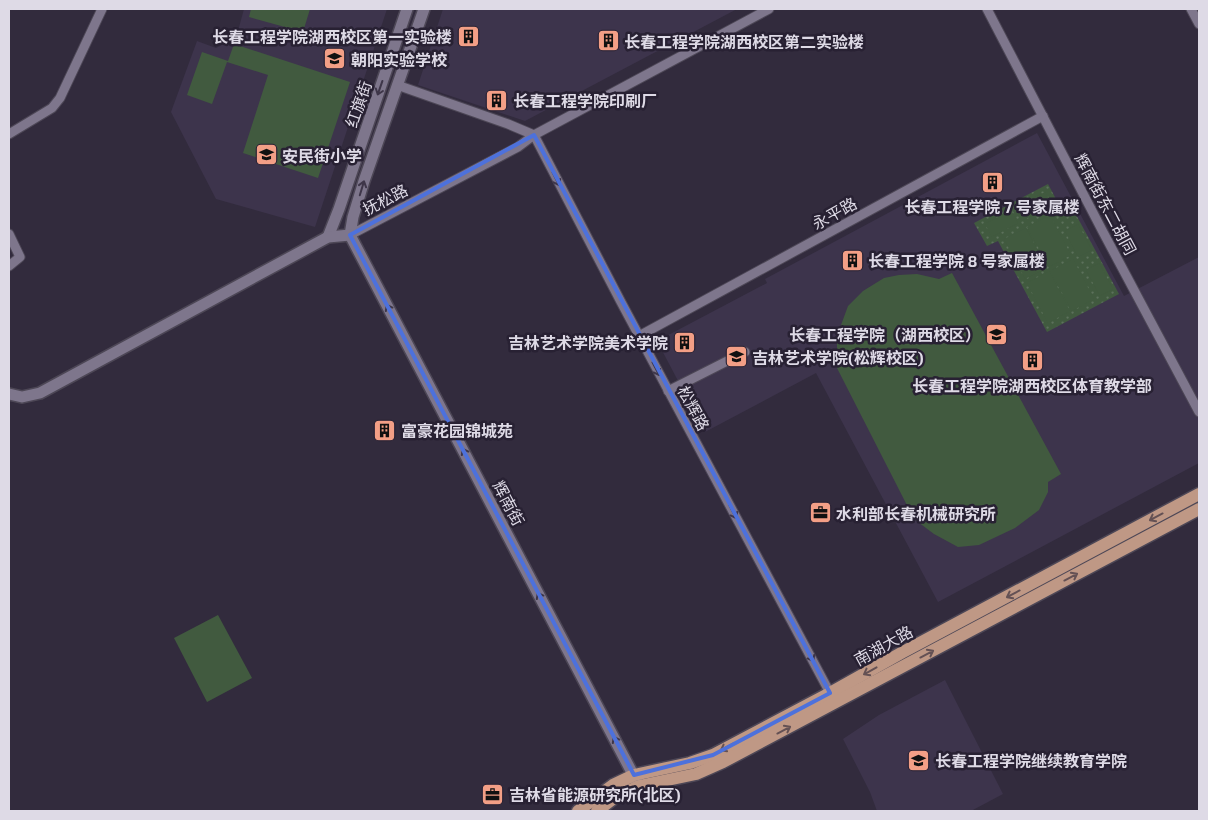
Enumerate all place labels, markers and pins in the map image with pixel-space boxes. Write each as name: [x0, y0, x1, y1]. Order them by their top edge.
building icon: 长春工程学院湖西校区第一实验楼: [456, 24, 480, 48]
place label: 长春工程学院湖西校区第一实验楼: [212, 27, 452, 46]
building icon: 长春工程学院湖西校区第二实验楼: [596, 29, 620, 53]
place label: 长春工程学院湖西校区第二实验楼: [624, 32, 864, 51]
school or university icon: 朝阳实验学校: [323, 47, 347, 71]
place label: 朝阳实验学校: [351, 50, 448, 69]
building icon: 长春工程学院印刷厂: [485, 88, 509, 112]
place label: 长春工程学院印刷厂: [513, 91, 657, 110]
school or university icon: 安民街小学: [254, 143, 278, 167]
place label: 安民街小学: [282, 146, 362, 165]
building icon: 长春工程学院 7 号家属楼: [980, 170, 1004, 194]
place label: 长春工程学院 7 号家属楼: [904, 197, 1080, 216]
building icon: 长春工程学院 8 号家属楼: [840, 248, 864, 272]
place label: 长春工程学院 8 号家属楼: [868, 251, 1045, 270]
school or university icon: 长春工程学院（湖西校区）: [985, 322, 1009, 346]
place label: 长春工程学院（湖西校区）: [789, 325, 981, 344]
building icon: 吉林艺术学院美术学院: [672, 330, 696, 354]
place label: 吉林艺术学院美术学院: [508, 333, 668, 352]
school or university icon: 吉林艺术学院(松辉校区): [724, 345, 748, 369]
place label: 吉林艺术学院(松辉校区): [752, 348, 924, 367]
building icon: 长春工程学院湖西校区体育教学部: [1020, 349, 1044, 373]
place label: 长春工程学院湖西校区体育教学部: [912, 376, 1152, 395]
building icon: 富豪花园锦城苑: [373, 418, 397, 442]
place label: 富豪花园锦城苑: [401, 421, 513, 440]
office icon: 水利部长春机械研究所: [808, 501, 832, 525]
place label: 水利部长春机械研究所: [836, 504, 996, 523]
school or university icon: 长春工程学院继续教育学院: [907, 748, 931, 772]
place label: 长春工程学院继续教育学院: [935, 751, 1127, 770]
office icon: 吉林省能源研究所(北区): [481, 782, 505, 806]
place label: 吉林省能源研究所(北区): [509, 785, 681, 804]

